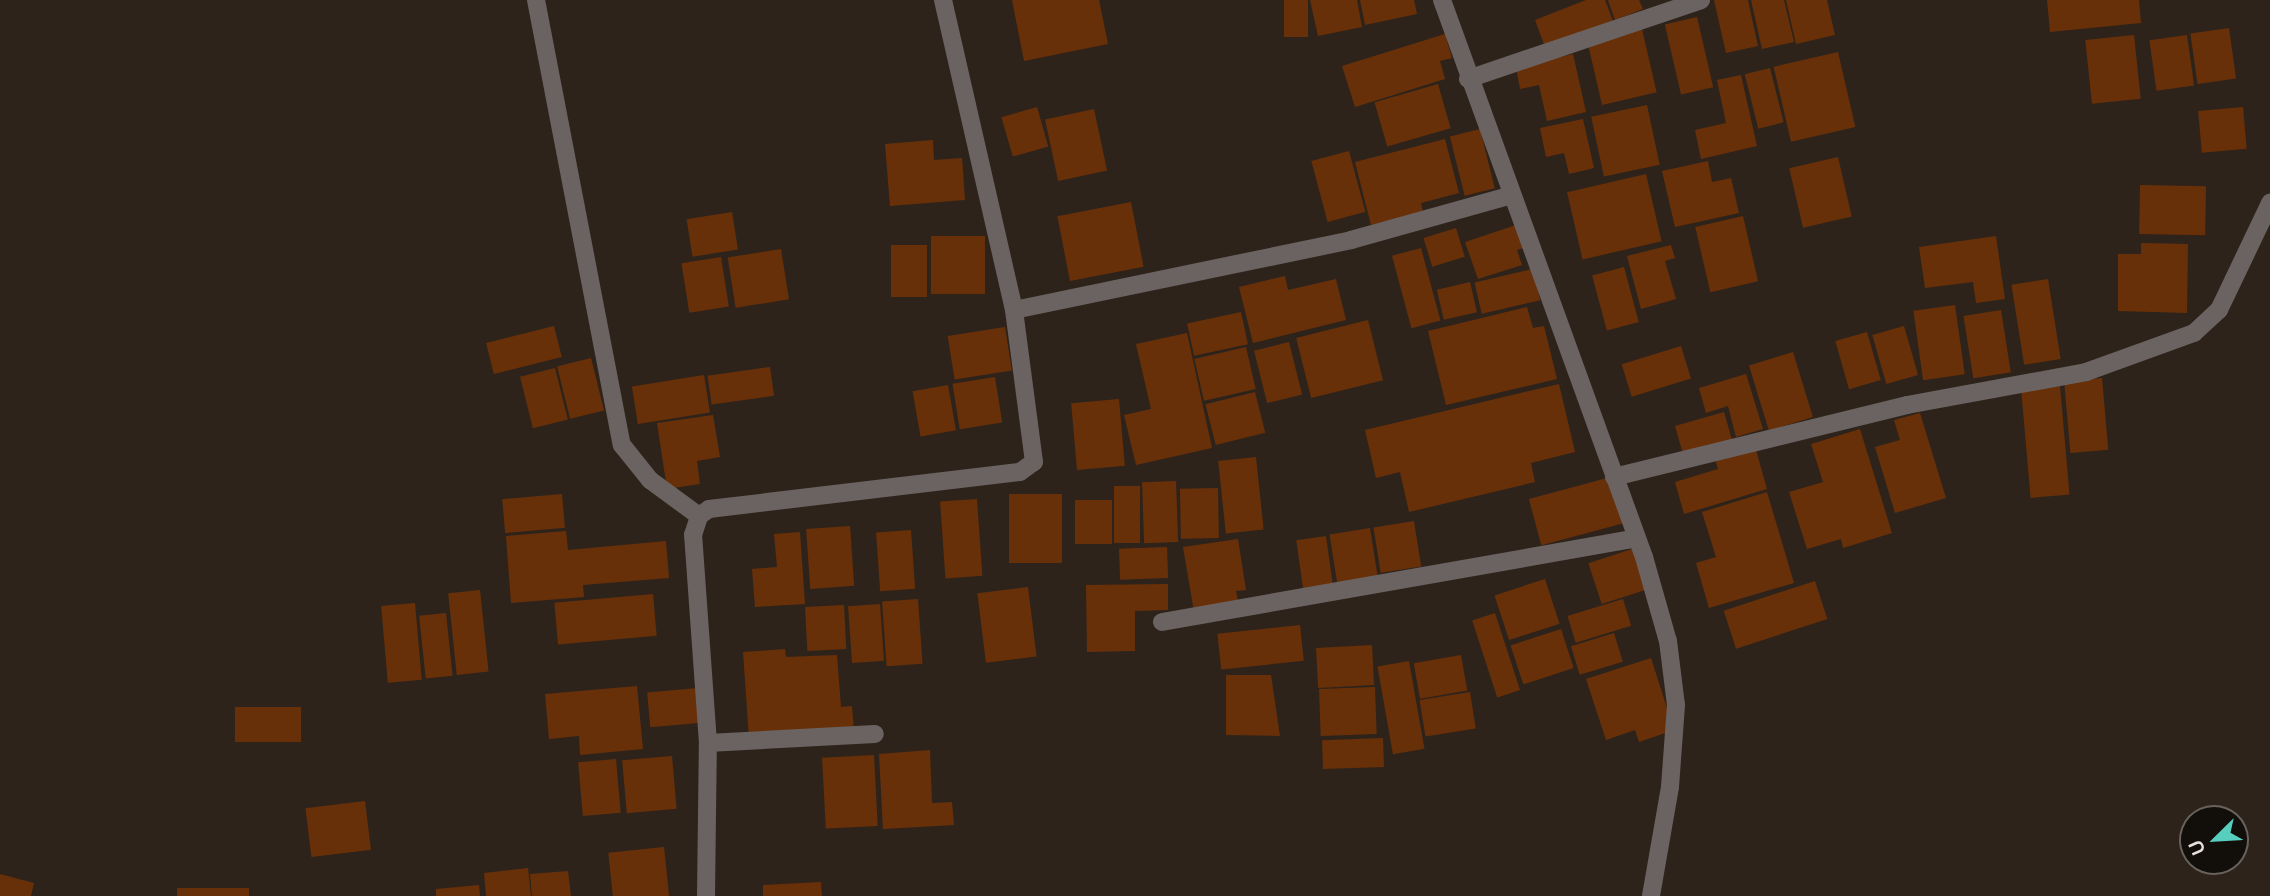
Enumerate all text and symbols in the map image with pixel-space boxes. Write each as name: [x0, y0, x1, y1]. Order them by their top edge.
north arrow: [2179, 805, 2249, 875]
text: U: [2183, 837, 2210, 859]

